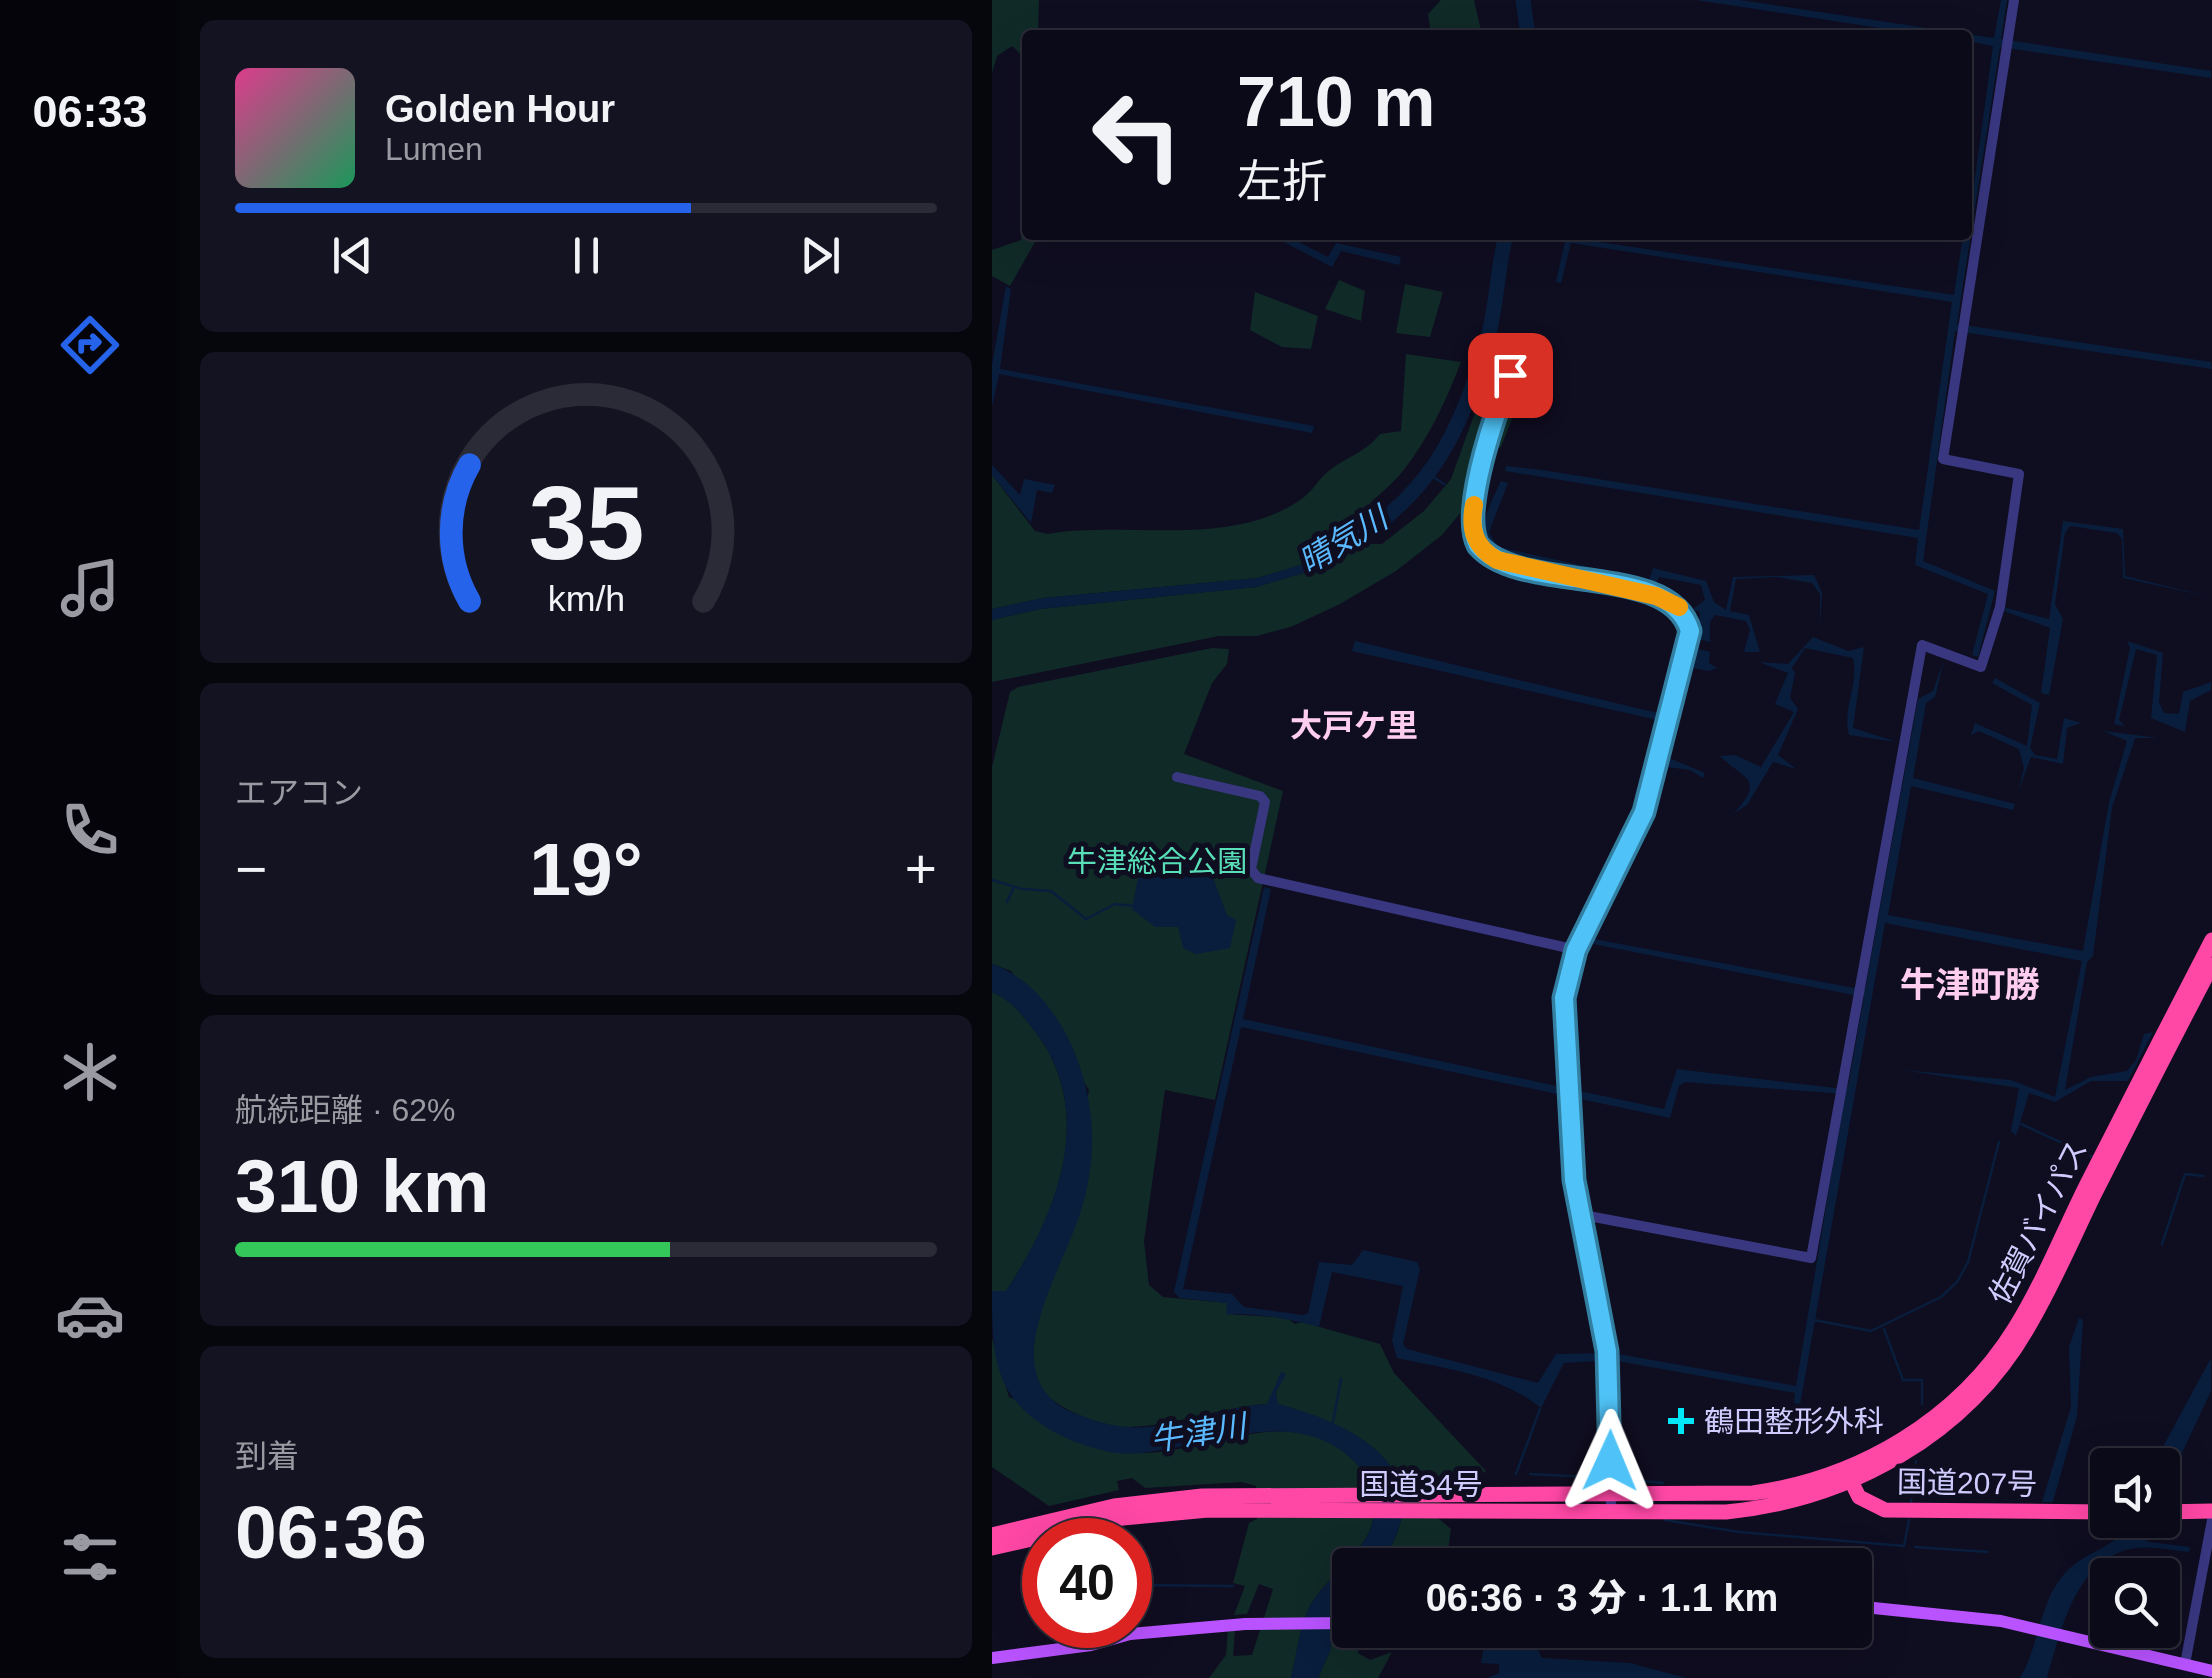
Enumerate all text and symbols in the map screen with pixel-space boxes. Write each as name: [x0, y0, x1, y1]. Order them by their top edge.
text: 710 m: [1237, 63, 1435, 141]
icon: left: [1072, 70, 1202, 200]
text: 06:33: [32, 86, 148, 137]
text: Golden Hour: [385, 88, 615, 130]
text: Lumen: [385, 131, 483, 167]
text: 左折: [1237, 156, 1327, 207]
icon: previous: [325, 228, 380, 283]
icon: pause: [559, 228, 614, 283]
icon: next: [793, 228, 848, 283]
icon: directions: [55, 310, 125, 380]
pin: [1468, 333, 1553, 418]
icon: arrive: [1483, 348, 1538, 403]
text: 35: [528, 465, 644, 581]
water label: 晴気川: [1293, 498, 1396, 580]
icon: music: [55, 553, 125, 623]
text: km/h: [547, 579, 625, 619]
district label: 大戸ケ里: [1290, 708, 1418, 744]
text: エアコン: [235, 775, 363, 811]
icon: phone: [55, 795, 125, 865]
text: 19°: [529, 827, 643, 911]
text: −: [235, 838, 267, 900]
text: +: [905, 838, 937, 900]
park label: 牛津総合公園: [1067, 845, 1247, 878]
district label: 牛津町勝: [1900, 965, 2040, 1004]
icon: climate: [55, 1037, 125, 1107]
text: 航続距離 · 62%: [235, 1092, 456, 1128]
street label: 佐賀バイパス: [1983, 1135, 2093, 1309]
text: 310 km: [235, 1144, 489, 1228]
icon: car: [55, 1280, 125, 1350]
place label: 鶴田整形外科: [1704, 1405, 1884, 1438]
water label: 牛津川: [1148, 1407, 1251, 1458]
marker: 鶴田整形外科: [1668, 1408, 1694, 1434]
position arrow: [1558, 1409, 1662, 1513]
text: 到着: [235, 1438, 299, 1474]
map controls: [2090, 1448, 2180, 1648]
button: sound: [2090, 1448, 2180, 1538]
street label: 国道207号: [1897, 1465, 2037, 1501]
street label: 国道34号: [1359, 1468, 1483, 1501]
text: 06:36: [235, 1490, 427, 1574]
speed limit sign: 40: [1022, 1518, 1152, 1648]
icon: filters: [55, 1522, 125, 1592]
button: search: [2090, 1558, 2180, 1648]
text: 06:36 · 3 分 · 1.1 km: [1426, 1577, 1778, 1619]

